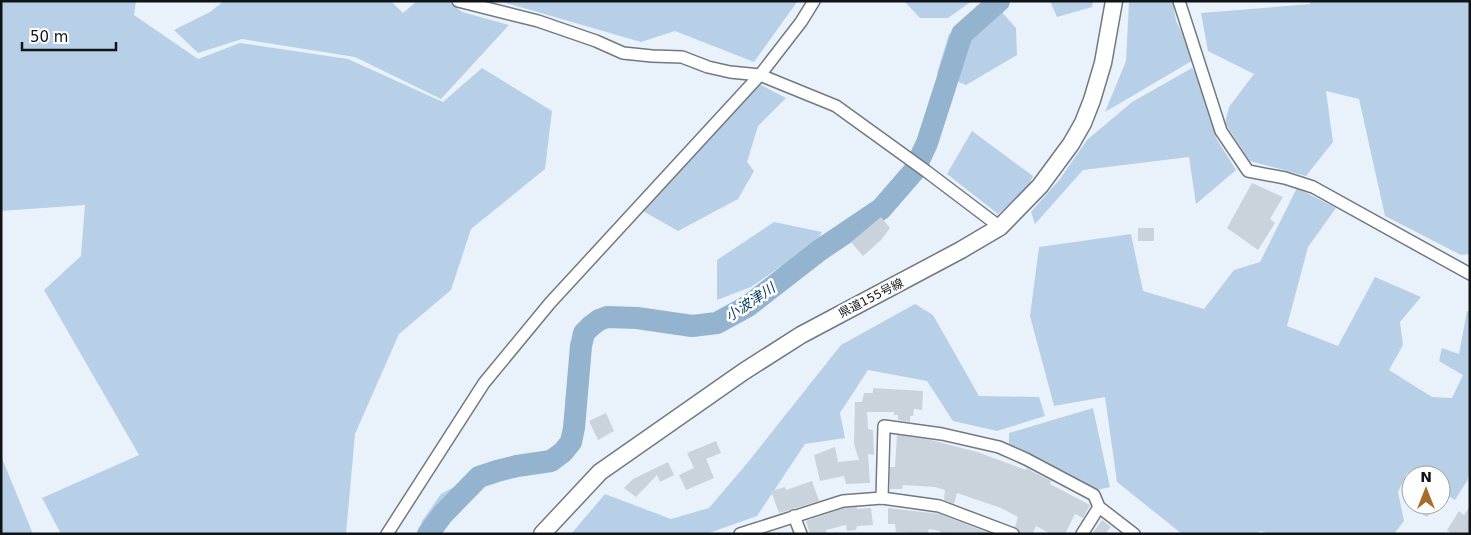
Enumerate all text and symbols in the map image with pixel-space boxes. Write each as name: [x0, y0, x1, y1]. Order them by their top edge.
scale bar: [22, 20, 116, 52]
text: 50 m: [30, 28, 68, 46]
street label: 県道155号線: [836, 276, 906, 320]
water label: 小波津川: [722, 279, 779, 324]
north arrow: [1401, 465, 1451, 515]
text: N: [1420, 469, 1432, 485]

